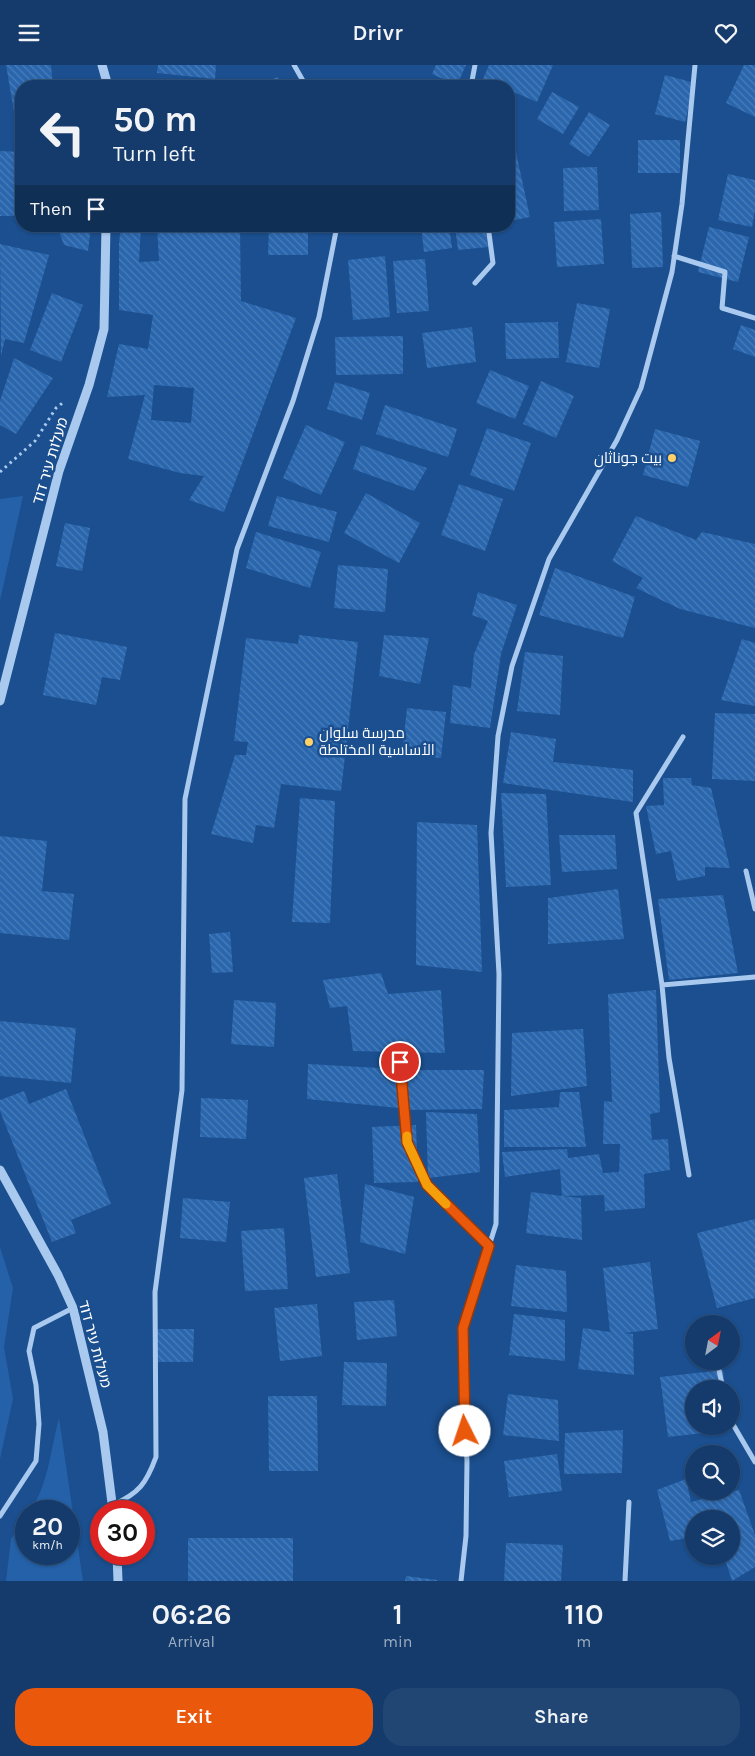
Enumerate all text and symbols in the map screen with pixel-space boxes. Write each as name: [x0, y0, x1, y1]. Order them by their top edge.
icon: menu: [15, 19, 43, 47]
icon: heart: [712, 19, 740, 47]
text: Drivr: [352, 20, 403, 46]
text: 50 m: [113, 99, 198, 140]
icon: left: [30, 100, 95, 165]
text: Turn left: [113, 141, 196, 167]
icon: arrive: [82, 195, 110, 223]
text: Then: [30, 198, 72, 220]
street label: מעלות עיר דוד: [28, 415, 72, 507]
place label: بيت جوناثان: [594, 449, 662, 468]
marker: بيت جوناثان: [666, 452, 678, 464]
place label: مدرسة سلوان الأساسية المختلطة: [319, 724, 435, 759]
marker: مدرسة سلوان الأساسية المختلطة: [303, 736, 315, 748]
pin: [379, 1041, 421, 1083]
icon: arrive: [386, 1048, 414, 1076]
street label: מעלות עיר דוד: [75, 1298, 115, 1390]
north arrow: [685, 1315, 740, 1370]
map controls: [685, 1315, 740, 1565]
button: sound: [685, 1380, 740, 1435]
position arrow: [438, 1404, 490, 1456]
button: search: [685, 1445, 740, 1500]
speed limit sign: 30: [90, 1500, 155, 1565]
button: layers: [685, 1510, 740, 1565]
text: 20: [32, 1512, 63, 1541]
text: km/h: [32, 1538, 63, 1552]
text: 06:26: [151, 1596, 232, 1632]
text: 1: [393, 1596, 403, 1632]
text: 110: [564, 1596, 604, 1632]
text: Arrival: [168, 1632, 215, 1651]
text: min: [383, 1632, 412, 1651]
text: m: [576, 1632, 591, 1651]
button: Exit: [15, 1688, 373, 1746]
button: Share: [383, 1688, 740, 1746]

